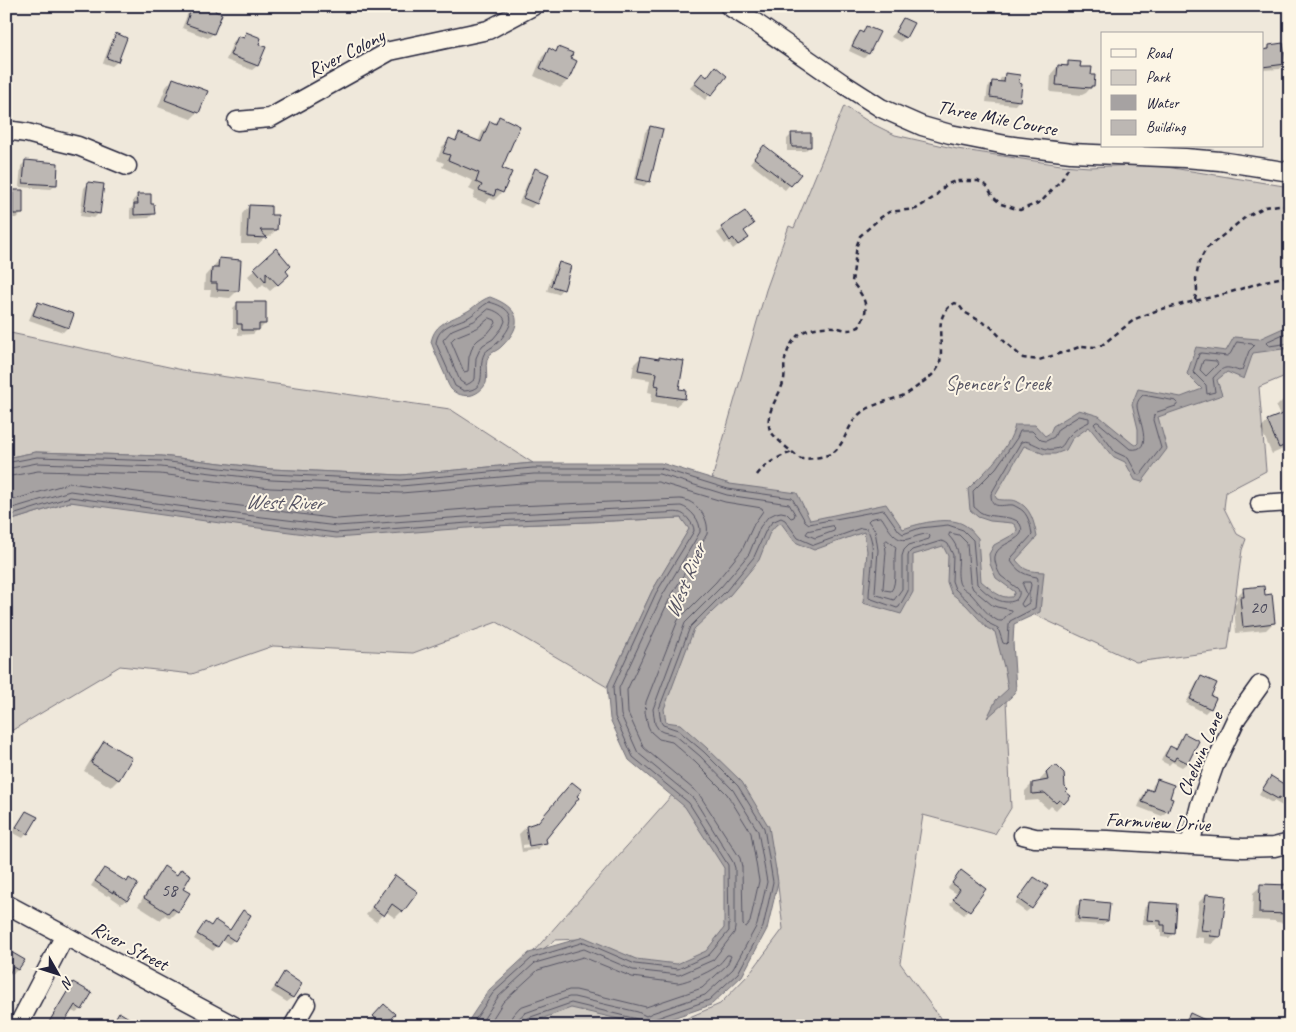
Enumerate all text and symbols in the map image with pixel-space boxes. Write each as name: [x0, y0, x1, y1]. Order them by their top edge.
street label: River Colony: [303, 23, 390, 83]
legend: [1101, 32, 1264, 148]
text: Road: [1146, 44, 1173, 63]
text: Park: [1146, 68, 1171, 87]
street label: Three Mile Course: [935, 94, 1060, 142]
text: Water: [1146, 94, 1180, 113]
text: Building: [1146, 118, 1186, 137]
park label: Spencer's Creek: [946, 371, 1052, 396]
water label: West River: [245, 488, 327, 516]
water label: West River: [659, 536, 713, 622]
house number: 20: [1250, 596, 1268, 618]
street label: Chelwin Lane: [1171, 707, 1229, 800]
street label: Farmview Drive: [1105, 807, 1212, 837]
house number: 58: [161, 879, 179, 901]
street label: River Street: [87, 915, 175, 978]
north arrow: [32, 950, 82, 1000]
text: N: [57, 973, 77, 992]

